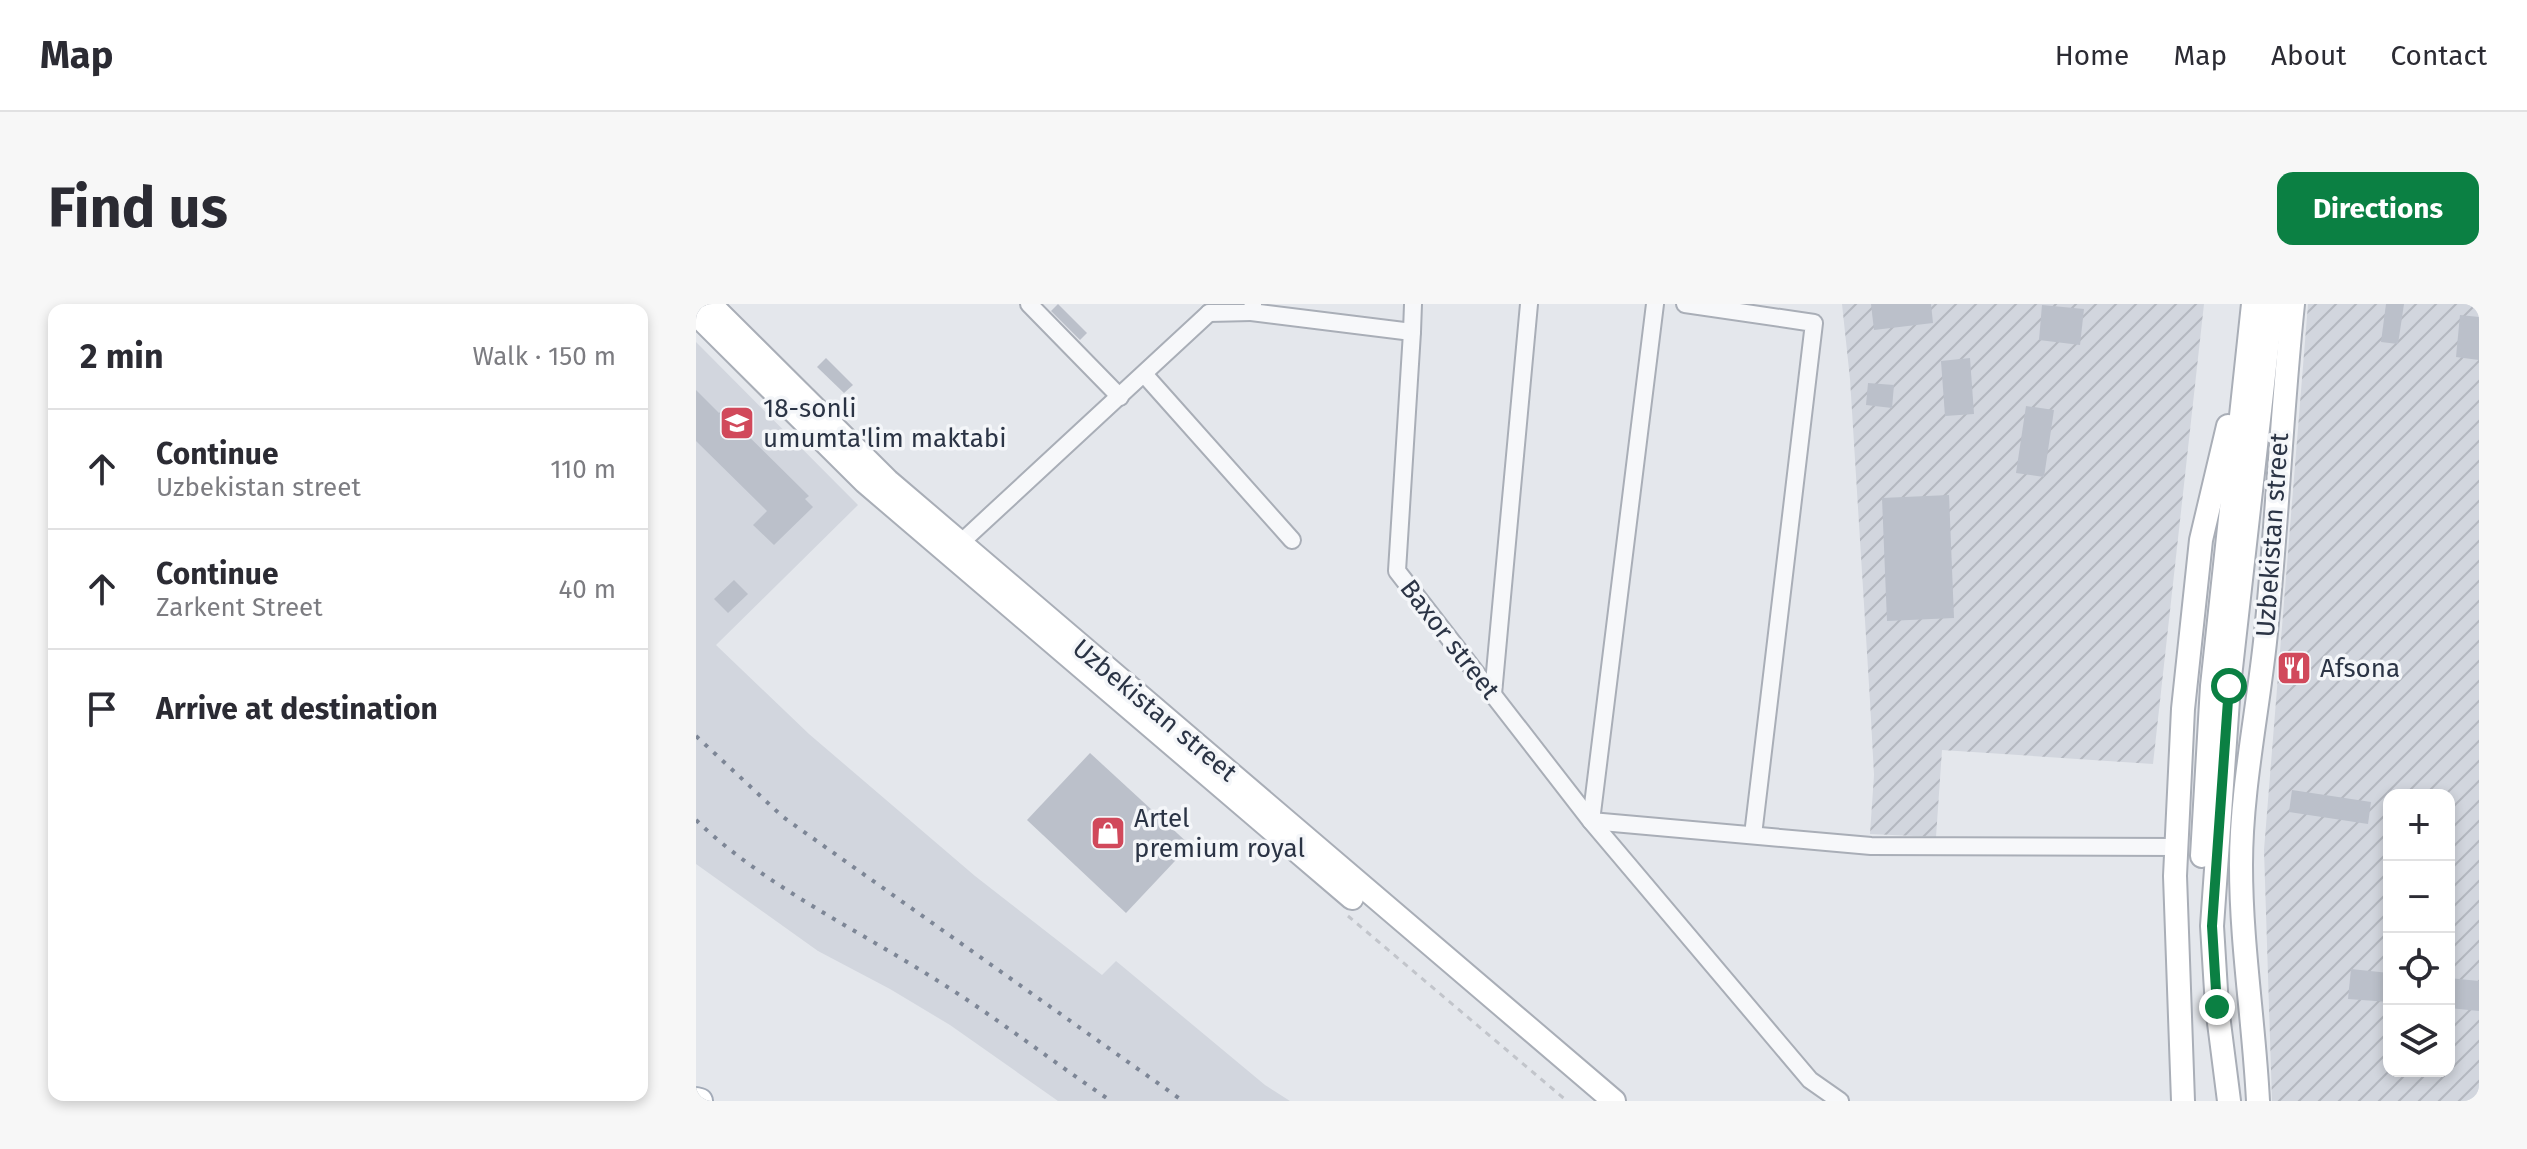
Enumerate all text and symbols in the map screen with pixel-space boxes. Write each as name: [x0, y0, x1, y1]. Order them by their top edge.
text: Map: [40, 32, 113, 78]
text: Home: [2055, 39, 2129, 72]
text: Map: [2173, 39, 2227, 72]
text: About: [2271, 39, 2346, 72]
text: Contact: [2390, 39, 2487, 72]
button: Directions: [2277, 172, 2479, 245]
text: Find us: [48, 175, 228, 242]
text: 2 min: [80, 336, 164, 377]
text: Walk · 150 m: [473, 341, 616, 372]
place label: 18-sonli umumta'lim maktabi: [763, 393, 1007, 454]
school or university icon: 18-sonli umumta'lim maktabi: [718, 404, 756, 442]
street label: Uzbekistan street: [2250, 431, 2295, 638]
text: Continue: [156, 436, 279, 472]
icon: ahead: [80, 447, 124, 491]
text: 110 m: [550, 454, 616, 485]
text: Uzbekistan street: [156, 472, 361, 503]
text: Continue: [156, 556, 279, 592]
icon: ahead: [80, 567, 124, 611]
street label: Baxor street: [1393, 573, 1506, 706]
text: 40 m: [558, 574, 616, 605]
text: Zarkent Street: [156, 592, 323, 623]
street label: Uzbekistan street: [1066, 633, 1244, 788]
restaurant icon: Afsona: [2275, 649, 2313, 687]
place label: Afsona: [2320, 653, 2400, 684]
route start: [2211, 668, 2247, 704]
icon: arrive: [80, 687, 124, 731]
text: Arrive at destination: [156, 691, 438, 727]
map controls: [2383, 789, 2455, 1077]
button: +: [2383, 789, 2455, 861]
place label: Artel premium royal: [1134, 803, 1305, 864]
shop icon: Artel premium royal: [1089, 814, 1127, 852]
button: −: [2383, 861, 2455, 933]
button: locate: [2383, 933, 2455, 1005]
route end: [2199, 989, 2235, 1025]
button: layers: [2383, 1005, 2455, 1077]

